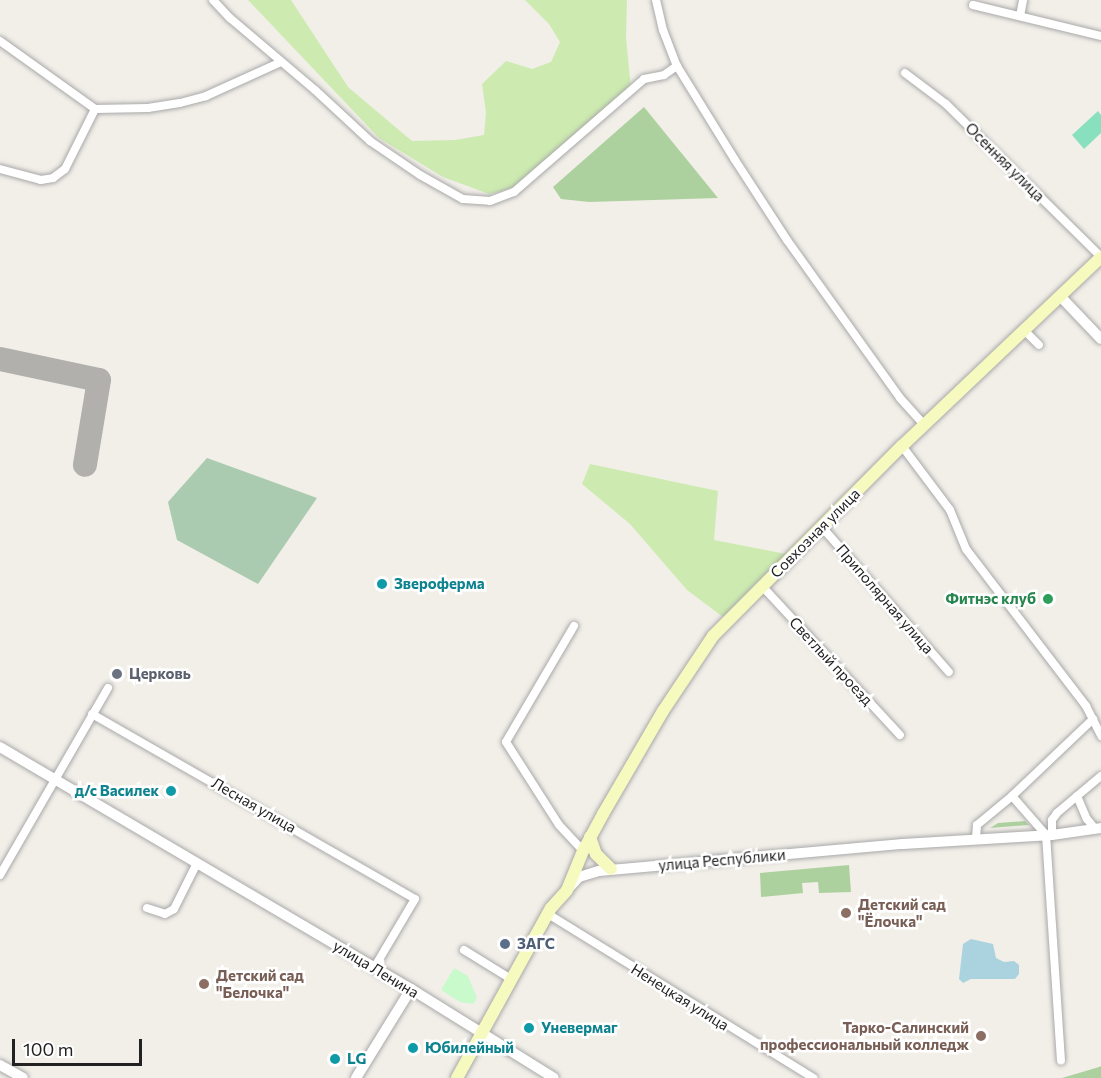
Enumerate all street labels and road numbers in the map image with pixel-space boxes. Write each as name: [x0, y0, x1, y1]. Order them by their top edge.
street label: Осенняя улица: [962, 119, 1048, 205]
street label: Совхозная улица: [767, 485, 863, 581]
street label: Приполярная улица: [832, 540, 938, 658]
street label: Светлый проезд: [786, 613, 876, 709]
street label: Лесная улица: [208, 774, 300, 836]
street label: улица Республики: [658, 845, 786, 875]
street label: улица Ленина: [330, 936, 422, 1002]
street label: Ненецкая улица: [628, 960, 732, 1034]

